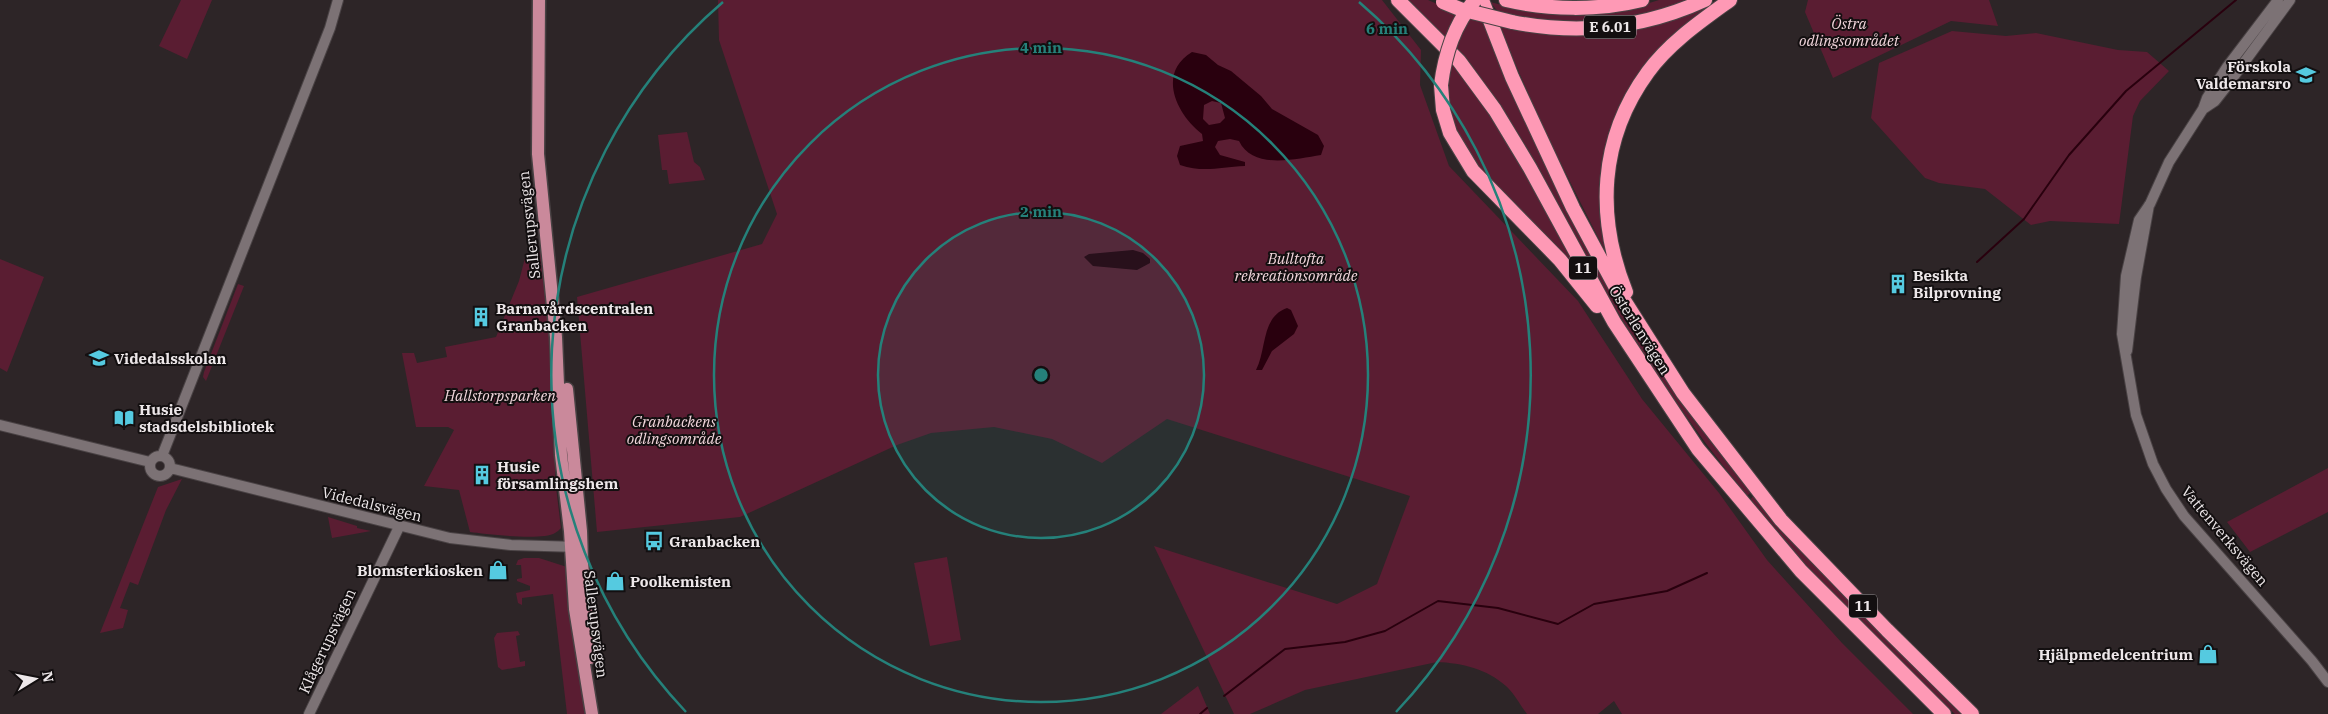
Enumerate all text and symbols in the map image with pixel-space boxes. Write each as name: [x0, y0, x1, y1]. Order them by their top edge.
park label: Östra odlingsområdet: [1799, 14, 1900, 50]
road number: E 6.01: [1584, 16, 1636, 38]
text: 6 min: [1366, 19, 1408, 38]
text: 4 min: [1020, 38, 1062, 57]
place label: Förskola Valdemarsro: [2196, 57, 2291, 93]
school or university icon: Förskola Valdemarsro: [2295, 64, 2317, 86]
street label: Sallerupsvägen: [514, 170, 544, 280]
text: 2 min: [1020, 202, 1062, 221]
park label: Bulltofta rekreationsområde: [1235, 249, 1358, 285]
road number: 11: [1569, 256, 1597, 280]
place label: Besikta Bilprovning: [1913, 266, 2001, 302]
building icon: Besikta Bilprovning: [1887, 273, 1909, 295]
street label: Österlenvägen: [1605, 282, 1675, 378]
place label: Barnavårdscentralen Granbacken: [496, 299, 653, 335]
building icon: Barnavårdscentralen Granbacken: [470, 306, 492, 328]
school or university icon: Videdalsskolan: [88, 347, 110, 369]
place label: Videdalsskolan: [114, 349, 227, 368]
centre of rings: [1032, 366, 1050, 384]
park label: Hallstorpsparken: [443, 386, 556, 405]
place label: Husie stadsdelsbibliotek: [139, 400, 275, 436]
library icon: Husie stadsdelsbibliotek: [113, 407, 135, 429]
park label: Granbackens odlingsområde: [627, 412, 722, 448]
place label: Husie församlingshem: [497, 457, 619, 493]
building icon: Husie församlingshem: [471, 464, 493, 486]
street label: Videdalsvägen: [320, 482, 424, 526]
street label: Vattenverksvägen: [2178, 482, 2273, 590]
bus stop icon: Granbacken: [643, 530, 665, 552]
place label: Granbacken: [669, 532, 760, 551]
shop icon: Blomsterkiosken: [487, 559, 509, 581]
place label: Blomsterkiosken: [357, 561, 483, 580]
street label: Sallerupsvägen: [580, 569, 612, 679]
shop icon: Poolkemisten: [604, 570, 626, 592]
place label: Poolkemisten: [630, 572, 731, 591]
street label: Klågerupsvägen: [294, 585, 360, 696]
road number: 11: [1849, 594, 1877, 618]
shop icon: Hjälpmedelcentrium: [2197, 643, 2219, 665]
place label: Hjälpmedelcentrium: [2038, 645, 2193, 664]
north arrow: [10, 654, 60, 704]
text: N: [38, 670, 58, 684]

